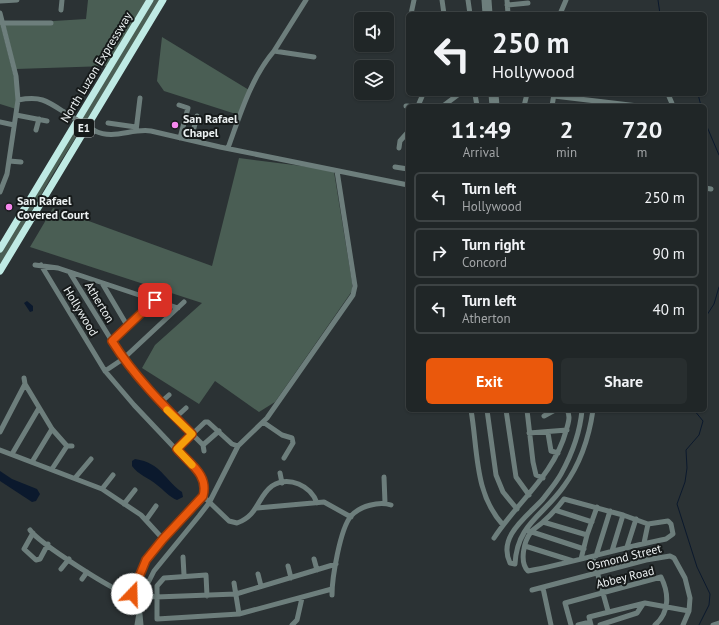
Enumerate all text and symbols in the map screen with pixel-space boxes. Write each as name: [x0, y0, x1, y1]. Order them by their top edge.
street label: North Luzon Expressway: [57, 9, 135, 125]
map controls: [354, 12, 394, 100]
button: sound: [354, 12, 394, 52]
text: 250 m: [492, 24, 569, 61]
icon: left: [426, 28, 478, 80]
button: layers: [354, 60, 394, 100]
text: Hollywood: [492, 60, 575, 83]
place label: San Rafael Chapel: [183, 111, 238, 140]
text: 11:49: [451, 114, 511, 145]
text: 2: [560, 114, 573, 145]
text: 720: [622, 114, 662, 145]
road number: E1: [74, 119, 94, 137]
marker: San Rafael Chapel: [170, 120, 180, 130]
text: Arrival: [463, 144, 499, 161]
text: min: [556, 144, 577, 161]
text: m: [637, 144, 647, 161]
text: Turn left: [462, 179, 516, 198]
icon: left: [428, 186, 450, 208]
text: 250 m: [644, 188, 685, 207]
place label: San Rafael Covered Court: [17, 193, 90, 222]
text: Hollywood: [462, 198, 522, 215]
marker: San Rafael Covered Court: [4, 202, 14, 212]
text: Turn right: [462, 235, 525, 254]
icon: right: [428, 242, 450, 264]
text: 90 m: [652, 244, 685, 263]
text: Concord: [462, 254, 507, 271]
street label: Atherton: [82, 279, 118, 325]
street label: Hollywood: [60, 283, 102, 339]
pin: [138, 283, 172, 317]
icon: arrive: [144, 289, 166, 311]
text: Turn left: [462, 291, 516, 310]
icon: left: [428, 298, 450, 320]
text: 40 m: [652, 300, 685, 319]
text: Atherton: [462, 310, 511, 327]
button: Exit: [426, 358, 553, 404]
button: Share: [561, 358, 687, 404]
street label: Osmond Street: [585, 540, 663, 574]
street label: Abbey Road: [594, 563, 656, 591]
position arrow: [111, 573, 153, 615]

